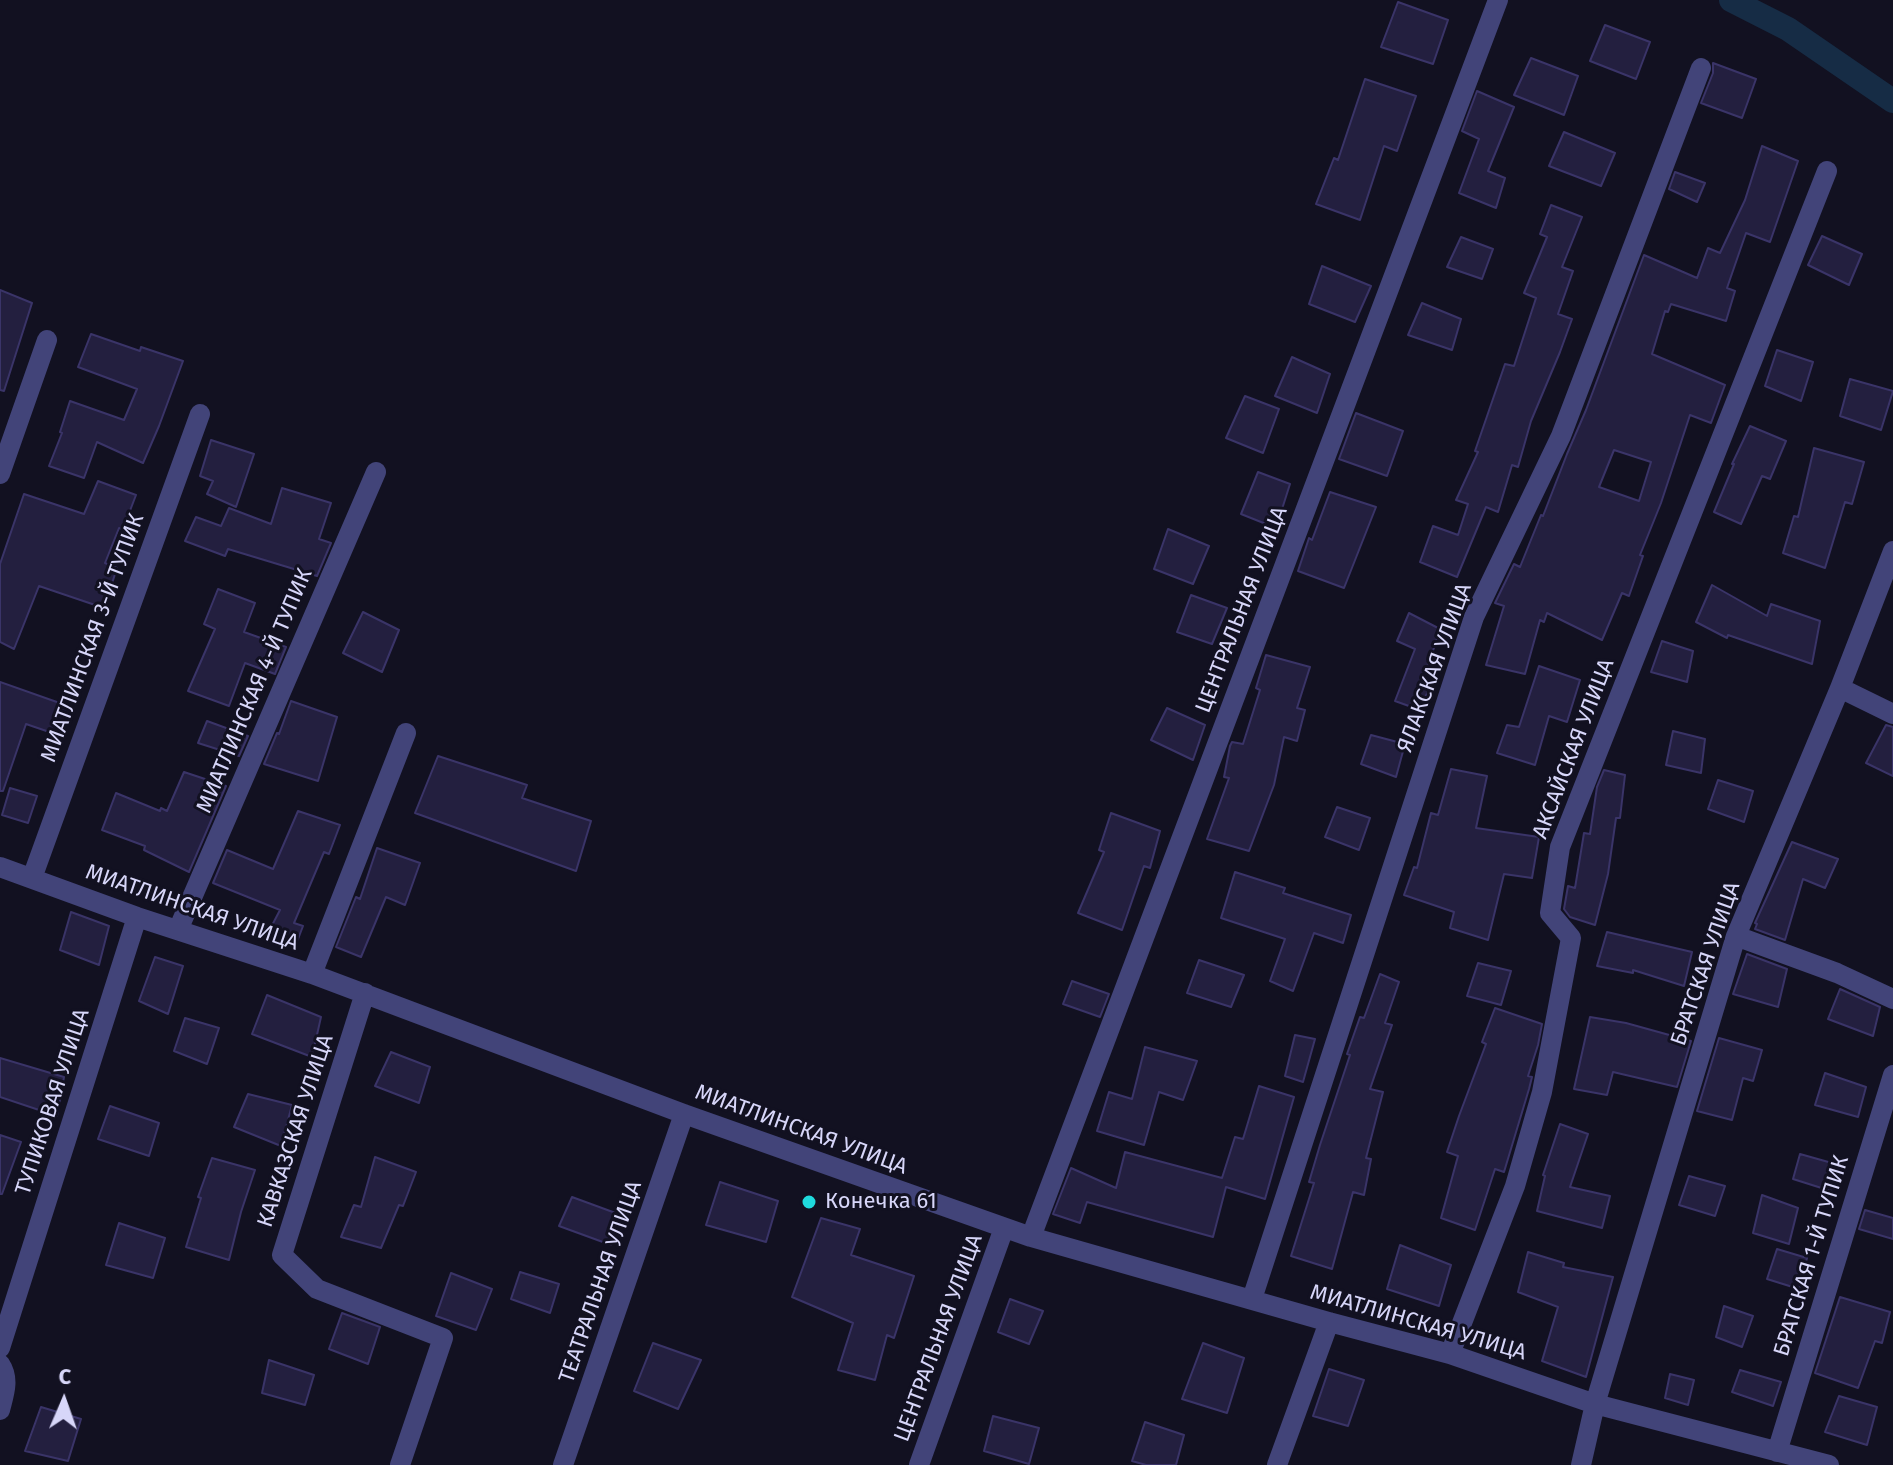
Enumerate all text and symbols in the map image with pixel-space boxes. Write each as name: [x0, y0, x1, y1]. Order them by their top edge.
street label: ЦЕНТРАЛЬНАЯ УЛИЦА: [1190, 503, 1294, 717]
street label: МИАТЛИНСКАЯ 3-Й ТУПИК: [36, 510, 150, 766]
street label: МИАТЛИНСКАЯ 4-Й ТУПИК: [191, 565, 319, 817]
street label: ЯЛАКСКАЯ УЛИЦА: [1392, 580, 1478, 756]
street label: АКСАЙСКАЯ УЛИЦА: [1528, 655, 1620, 843]
street label: МИАТЛИНСКАЯ УЛИЦА: [82, 859, 302, 957]
street label: БРАТСКАЯ УЛИЦА: [1666, 879, 1746, 1049]
street label: ТУПИКОВАЯ УЛИЦА: [10, 1006, 96, 1198]
street label: КАВКАЗСКАЯ УЛИЦА: [252, 1031, 340, 1231]
street label: МИАТЛИНСКАЯ УЛИЦА: [691, 1079, 911, 1181]
street label: БРАТСКАЯ 1-Й ТУПИК: [1769, 1152, 1855, 1360]
street label: ТЕАТРАЛЬНАЯ УЛИЦА: [554, 1177, 648, 1387]
place label: Конечка 61: [825, 1189, 937, 1215]
marker: Конечка 61: [800, 1193, 818, 1211]
street label: ЦЕНТРАЛЬНАЯ УЛИЦА: [889, 1231, 989, 1445]
street label: МИАТЛИНСКАЯ УЛИЦА: [1307, 1279, 1529, 1367]
north arrow: [24, 1361, 104, 1441]
text: С: [58, 1363, 72, 1390]

